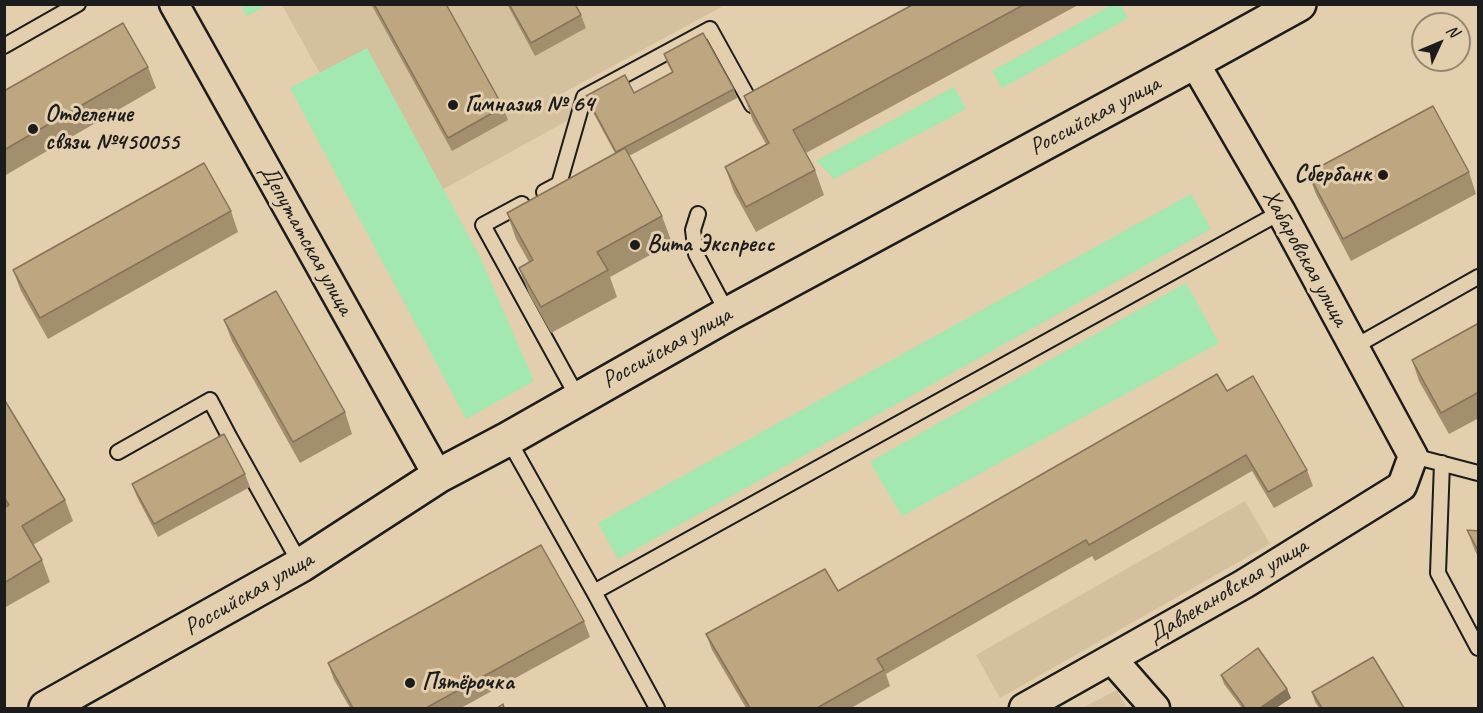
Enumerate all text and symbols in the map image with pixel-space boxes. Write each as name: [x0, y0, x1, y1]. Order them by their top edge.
north arrow: [1411, 12, 1471, 72]
text: N: [1442, 20, 1463, 41]
street label: Российская улица: [1025, 70, 1165, 162]
place label: Гимназия № 64: [465, 91, 594, 119]
marker: Гимназия № 64: [446, 98, 460, 112]
place label: Отделение связи №450055: [45, 101, 179, 157]
marker: Отделение связи №450055: [26, 122, 40, 136]
street label: Депутатская улица: [253, 160, 359, 320]
place label: Сбербанк: [1294, 161, 1371, 189]
marker: Сбербанк: [1376, 168, 1390, 182]
street label: Хабаровская улица: [1256, 185, 1354, 331]
place label: Вита Экспресс: [647, 231, 775, 259]
marker: Вита Экспресс: [628, 238, 642, 252]
street label: Российская улица: [597, 301, 737, 395]
street label: Давлекановская улица: [1143, 532, 1313, 650]
street label: Российская улица: [180, 546, 318, 642]
place label: Пятёрочка: [422, 669, 514, 697]
marker: Пятёрочка: [403, 676, 417, 690]

